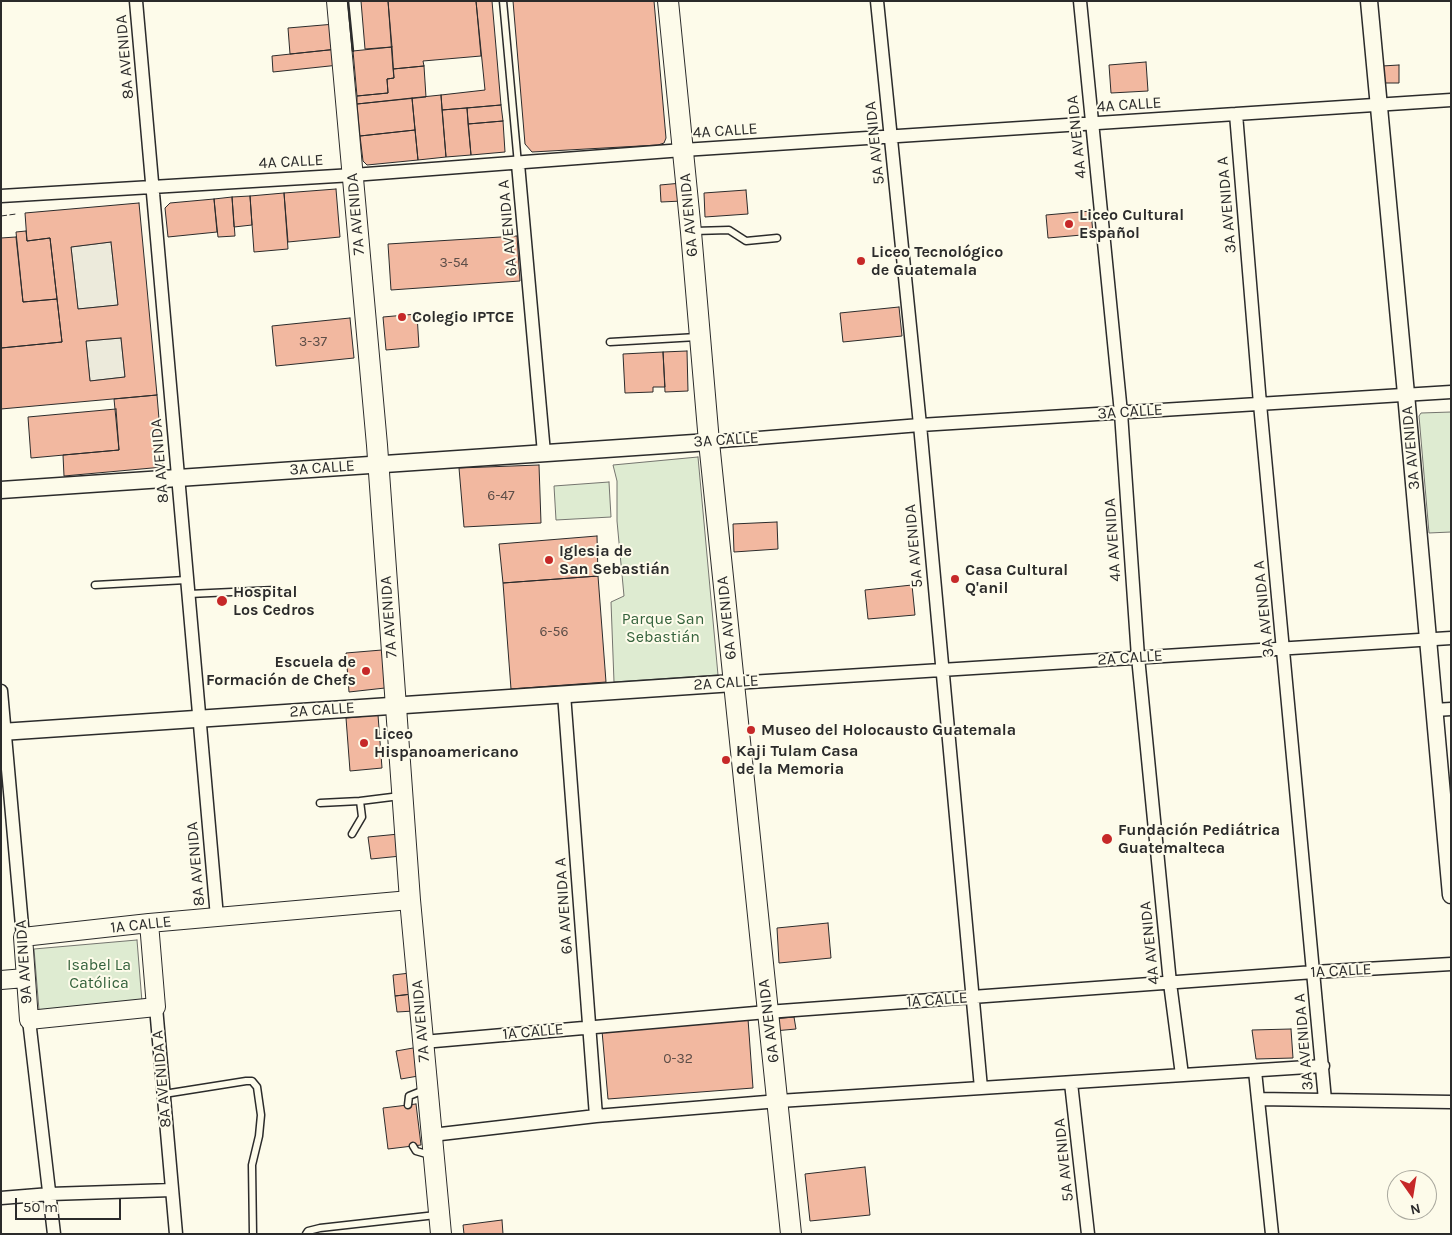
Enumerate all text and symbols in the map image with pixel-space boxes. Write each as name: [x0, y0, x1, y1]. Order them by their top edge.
street label: 8A AVENIDA: [112, 14, 138, 100]
street label: 4A CALLE: [1096, 93, 1162, 117]
street label: 4A AVENIDA: [1063, 94, 1091, 180]
street label: 5A AVENIDA: [861, 100, 889, 186]
street label: 4A CALLE: [692, 119, 758, 143]
street label: 4A CALLE: [258, 151, 324, 173]
street label: 3A AVENIDA A: [1213, 156, 1241, 254]
street label: 7A AVENIDA: [343, 172, 369, 256]
street label: 6A AVENIDA: [676, 172, 702, 258]
street label: 6A AVENIDA A: [494, 179, 522, 277]
place label: Liceo Cultural Español: [1079, 205, 1184, 243]
marker: Liceo Cultural Español: [1063, 218, 1075, 230]
place label: Liceo Tecnológico de Guatemala: [871, 242, 1003, 280]
house number: 3-54: [440, 255, 468, 271]
marker: Liceo Tecnológico de Guatemala: [855, 255, 867, 267]
place label: Colegio IPTCE: [412, 307, 514, 327]
marker: Colegio IPTCE: [396, 311, 408, 323]
house number: 3-37: [299, 334, 327, 350]
street label: 3A CALLE: [1097, 400, 1163, 424]
street label: 3A AVENIDA: [1398, 405, 1424, 491]
street label: 8A AVENIDA: [147, 418, 173, 504]
street label: 3A CALLE: [693, 428, 759, 452]
street label: 3A CALLE: [289, 456, 355, 480]
house number: 6-47: [487, 488, 515, 504]
street label: 4A AVENIDA: [1100, 498, 1126, 582]
street label: 5A AVENIDA: [901, 503, 927, 589]
place label: Iglesia de San Sebastián: [559, 541, 670, 579]
marker: Iglesia de San Sebastián: [543, 554, 555, 566]
place label: Casa Cultural Q'anil: [965, 560, 1068, 598]
street label: 3A AVENIDA A: [1249, 560, 1279, 658]
marker: Casa Cultural Q'anil: [949, 573, 961, 585]
street label: 7A AVENIDA: [377, 575, 401, 659]
street label: 6A AVENIDA: [713, 575, 741, 661]
place label: Hospital Los Cedros: [233, 582, 315, 620]
marker: Hospital Los Cedros: [215, 594, 229, 608]
park label: Parque San Sebastián: [622, 609, 704, 647]
house number: 6-56: [540, 624, 568, 640]
street label: 2A CALLE: [1097, 646, 1163, 670]
place label: Escuela de Formación de Chefs: [206, 652, 356, 690]
marker: Escuela de Formación de Chefs: [360, 665, 372, 677]
street label: 2A CALLE: [693, 671, 759, 695]
street label: 2A CALLE: [289, 698, 355, 722]
place label: Museo del Holocausto Guatemala: [761, 720, 1016, 740]
place label: Liceo Hispanoamericano: [374, 724, 519, 762]
marker: Museo del Holocausto Guatemala: [745, 724, 757, 736]
marker: Liceo Hispanoamericano: [358, 737, 370, 749]
place label: Kaji Tulam Casa de la Memoria: [736, 741, 858, 779]
marker: Kaji Tulam Casa de la Memoria: [720, 754, 732, 766]
place label: Fundación Pediátrica Guatemalteca: [1118, 820, 1280, 858]
street label: 8A AVENIDA: [183, 821, 209, 907]
marker: Fundación Pediátrica Guatemalteca: [1100, 832, 1114, 846]
street label: 6A AVENIDA A: [551, 857, 577, 955]
street label: 4A AVENIDA: [1136, 900, 1164, 986]
street label: 1A CALLE: [110, 912, 172, 938]
street label: 9A AVENIDA: [11, 919, 37, 1005]
park label: Isabel La Católica: [67, 955, 131, 993]
street label: 1A CALLE: [1310, 960, 1372, 982]
street label: 6A AVENIDA: [754, 978, 784, 1064]
street label: 7A AVENIDA: [408, 979, 434, 1063]
street label: 1A CALLE: [906, 988, 968, 1012]
street label: 3A AVENIDA A: [1290, 993, 1318, 1091]
street label: 1A CALLE: [502, 1020, 564, 1044]
street label: 8A AVENIDA A: [148, 1029, 176, 1129]
house number: 0-32: [663, 1051, 693, 1067]
street label: 5A AVENIDA: [1050, 1117, 1078, 1203]
north arrow: [1387, 1170, 1437, 1220]
scale bar: [18, 1188, 124, 1220]
text: 50 m: [23, 1198, 58, 1216]
text: N: [1408, 1200, 1422, 1219]

